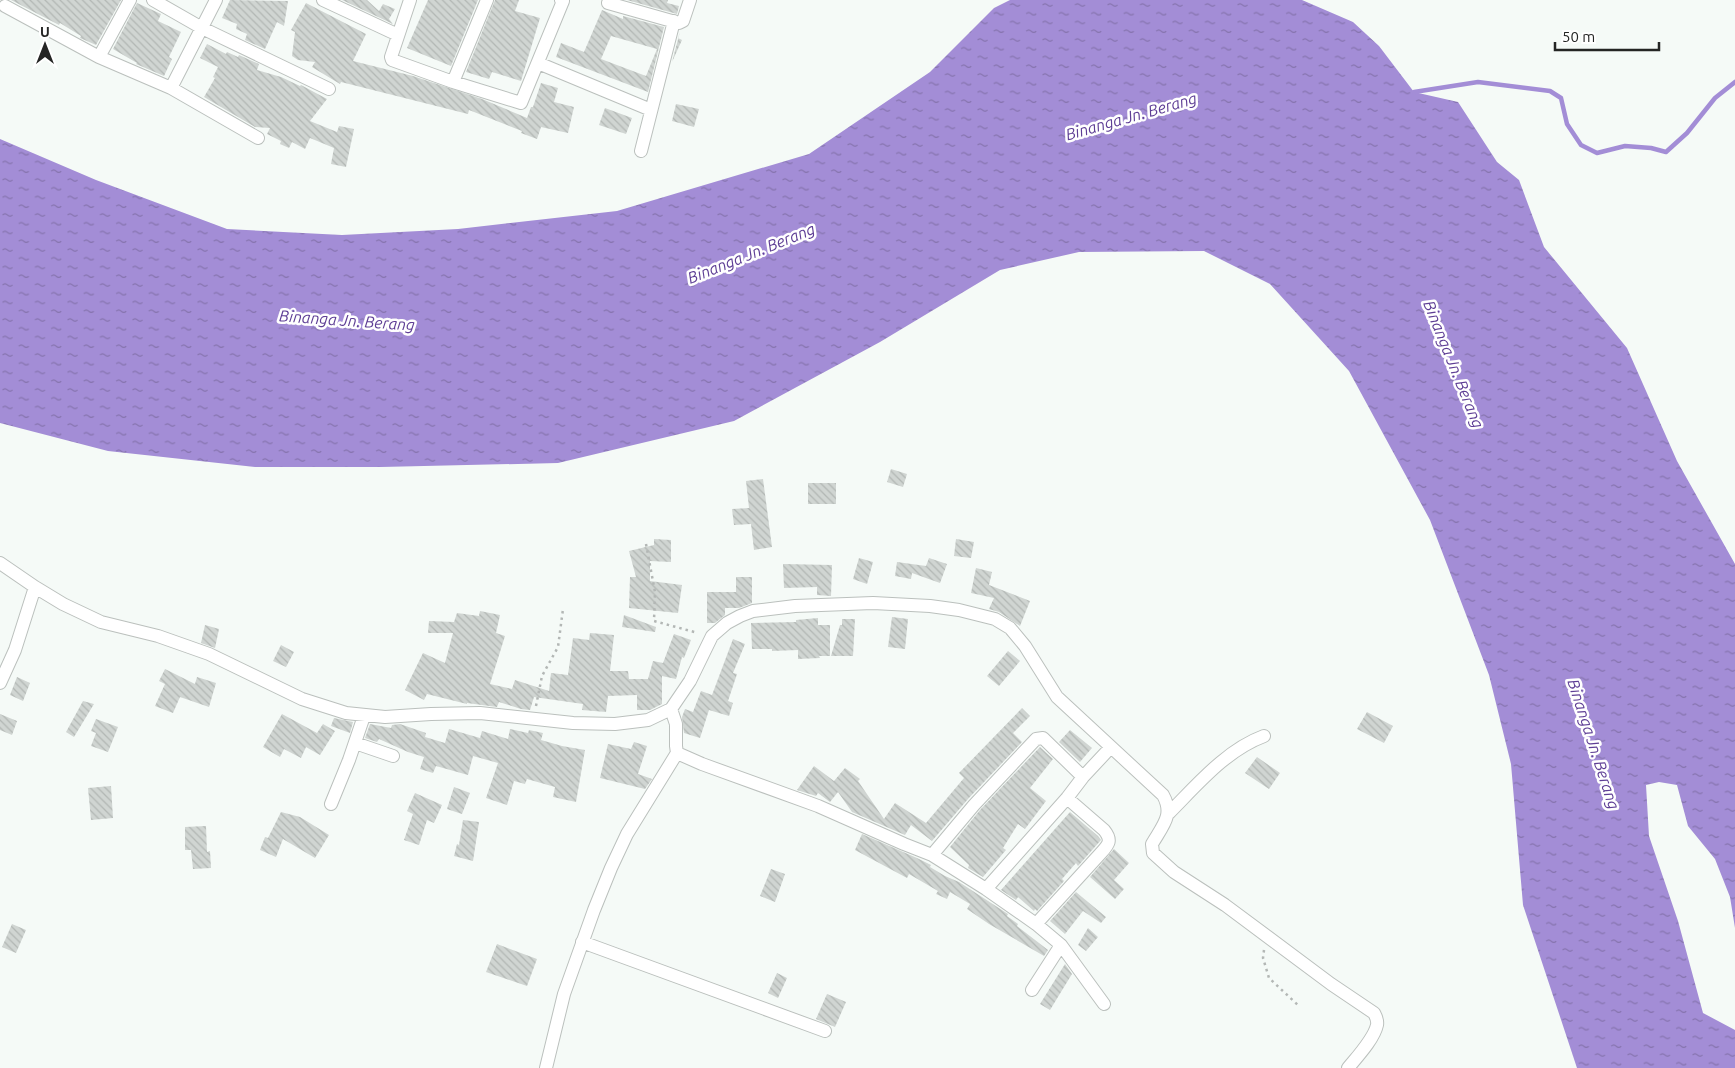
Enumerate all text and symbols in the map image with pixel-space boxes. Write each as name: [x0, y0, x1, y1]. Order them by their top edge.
north arrow: [20, 20, 70, 70]
scale bar: [1555, 20, 1659, 52]
text: U: [40, 24, 50, 40]
text: 50 m: [1562, 28, 1595, 45]
water label: Binanga Jn. Berang: [1063, 89, 1199, 143]
water label: Binanga Jn. Berang: [685, 219, 818, 287]
water label: Binanga Jn. Berang: [1420, 298, 1488, 431]
water label: Binanga Jn. Berang: [279, 306, 416, 334]
water label: Binanga Jn. Berang: [1564, 677, 1624, 812]

